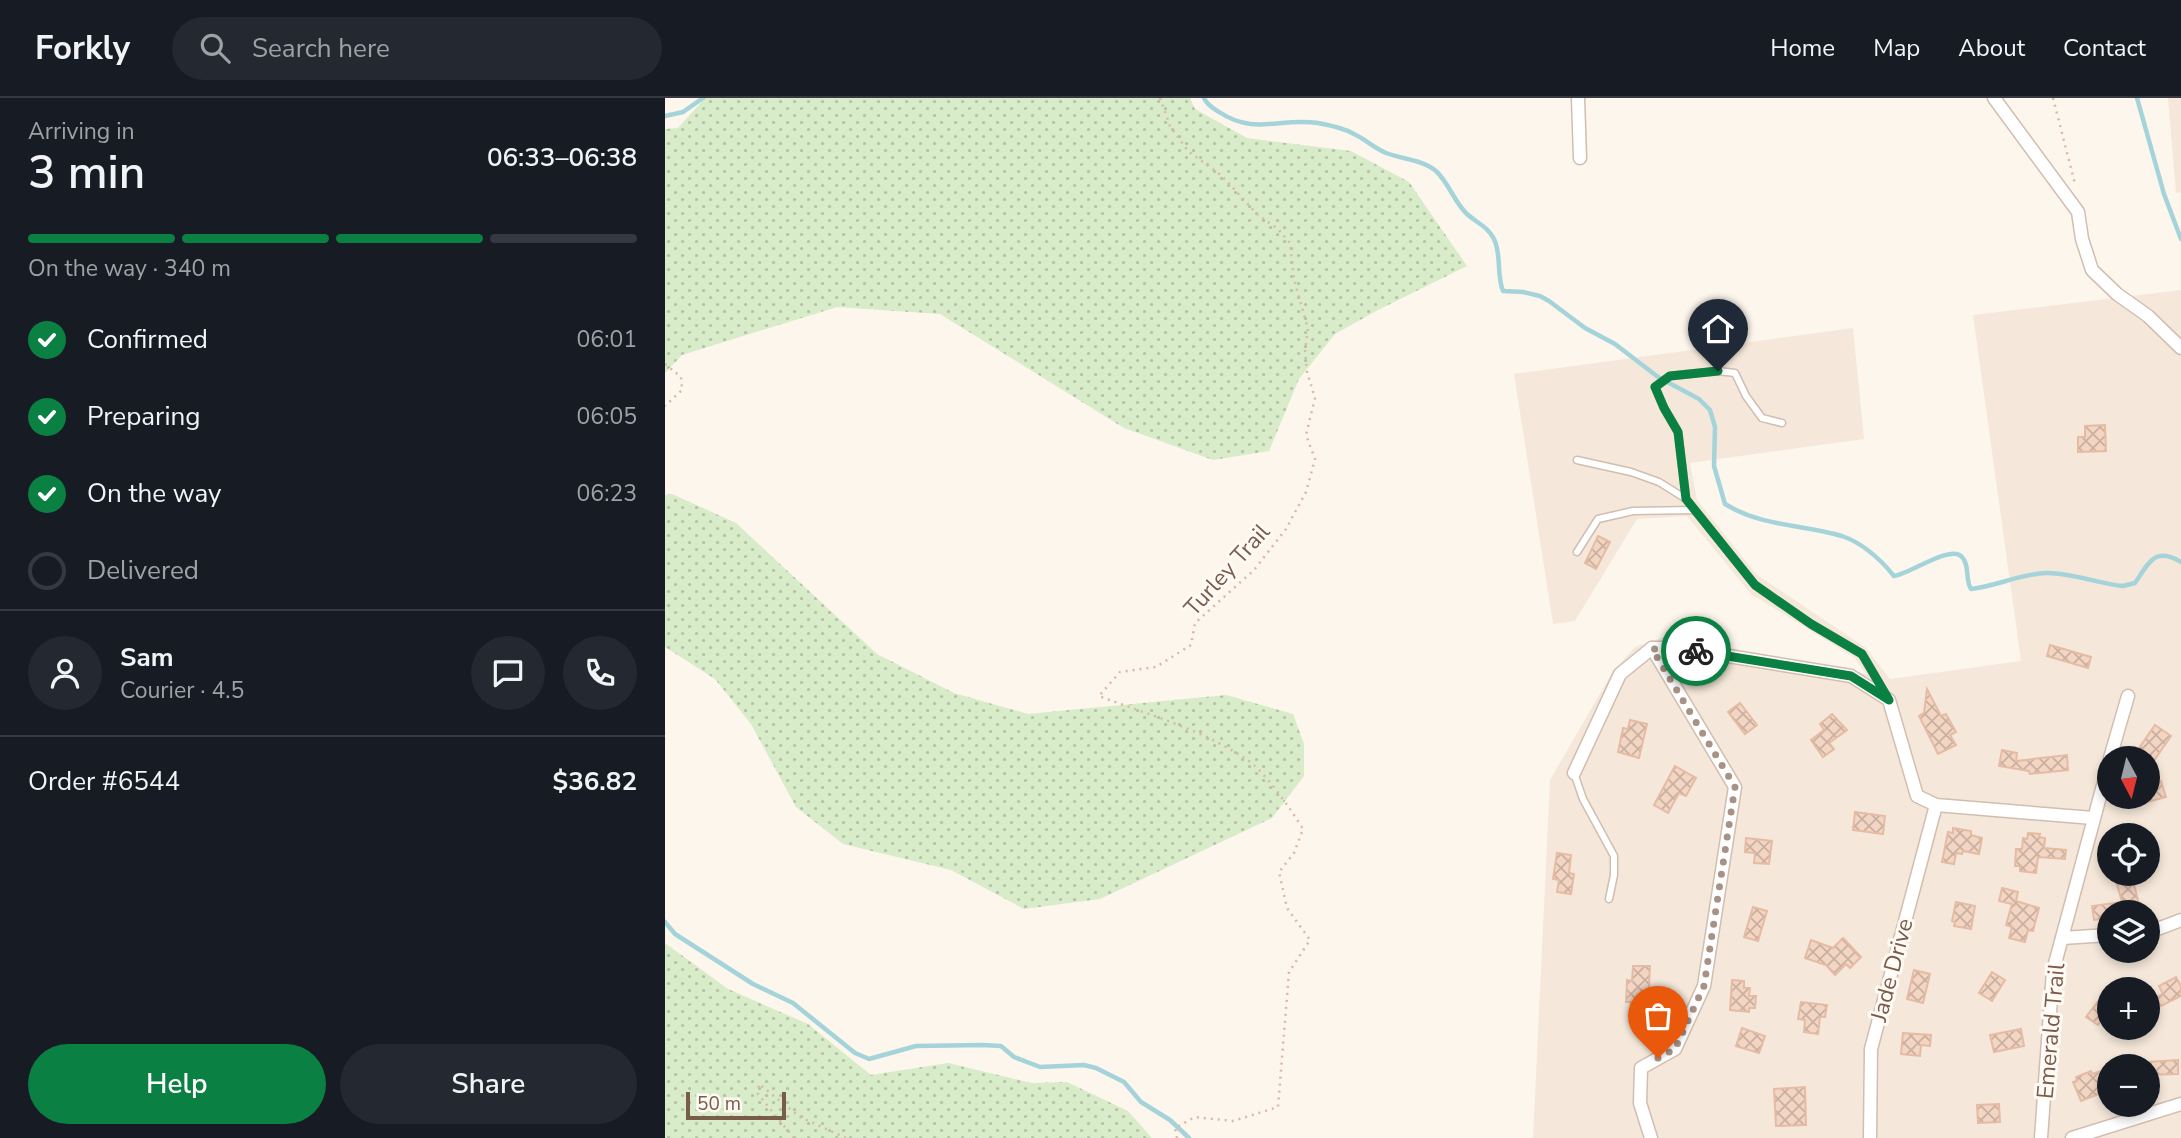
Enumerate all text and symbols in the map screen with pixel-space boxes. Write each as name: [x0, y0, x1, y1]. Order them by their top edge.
search box: [172, 17, 662, 80]
text: Forkly: [35, 26, 130, 71]
icon: search: [196, 29, 234, 67]
text: Search here: [252, 31, 390, 66]
text: Home: [1770, 32, 1835, 64]
text: Map: [1873, 32, 1920, 64]
text: About: [1958, 32, 2025, 64]
text: Contact: [2063, 32, 2146, 64]
text: Arriving in: [28, 116, 135, 147]
text: 06:33–06:38: [487, 140, 637, 175]
text: 3 min: [28, 141, 145, 204]
text: On the way · 340 m: [28, 253, 231, 284]
pin: [1688, 299, 1748, 371]
icon: home: [1699, 310, 1737, 348]
icon: check: [28, 321, 66, 359]
text: Confirmed: [87, 322, 208, 357]
text: 06:01: [577, 324, 637, 355]
icon: check: [28, 398, 66, 436]
text: Preparing: [87, 399, 200, 434]
text: 06:05: [577, 401, 637, 432]
icon: check: [28, 475, 66, 513]
text: On the way: [87, 476, 221, 511]
text: 06:23: [577, 478, 637, 509]
street label: Turley Trail: [1177, 517, 1277, 623]
text: Delivered: [87, 553, 199, 588]
courier: [1661, 616, 1731, 686]
icon: bike: [1677, 632, 1715, 670]
button: person: [28, 636, 102, 710]
button: chat: [471, 636, 545, 710]
button: phone: [563, 636, 637, 710]
text: Sam: [120, 640, 173, 675]
text: Courier · 4.5: [120, 675, 244, 706]
north arrow: [2097, 746, 2159, 808]
map controls: [2097, 746, 2160, 1117]
text: Order #6544: [28, 764, 180, 799]
text: $36.82: [553, 764, 637, 799]
button: locate: [2097, 823, 2160, 886]
button: layers: [2097, 900, 2160, 963]
street label: Jade Drive: [1863, 915, 1921, 1026]
street label: Emerald Trail: [2030, 962, 2072, 1100]
button: +: [2097, 977, 2160, 1040]
pin: [1628, 986, 1688, 1058]
icon: bag: [1639, 997, 1677, 1035]
button: Help: [28, 1044, 326, 1124]
button: Share: [340, 1044, 637, 1124]
button: −: [2097, 1054, 2160, 1117]
scale bar: [686, 1089, 786, 1121]
text: 50 m: [697, 1091, 741, 1117]

